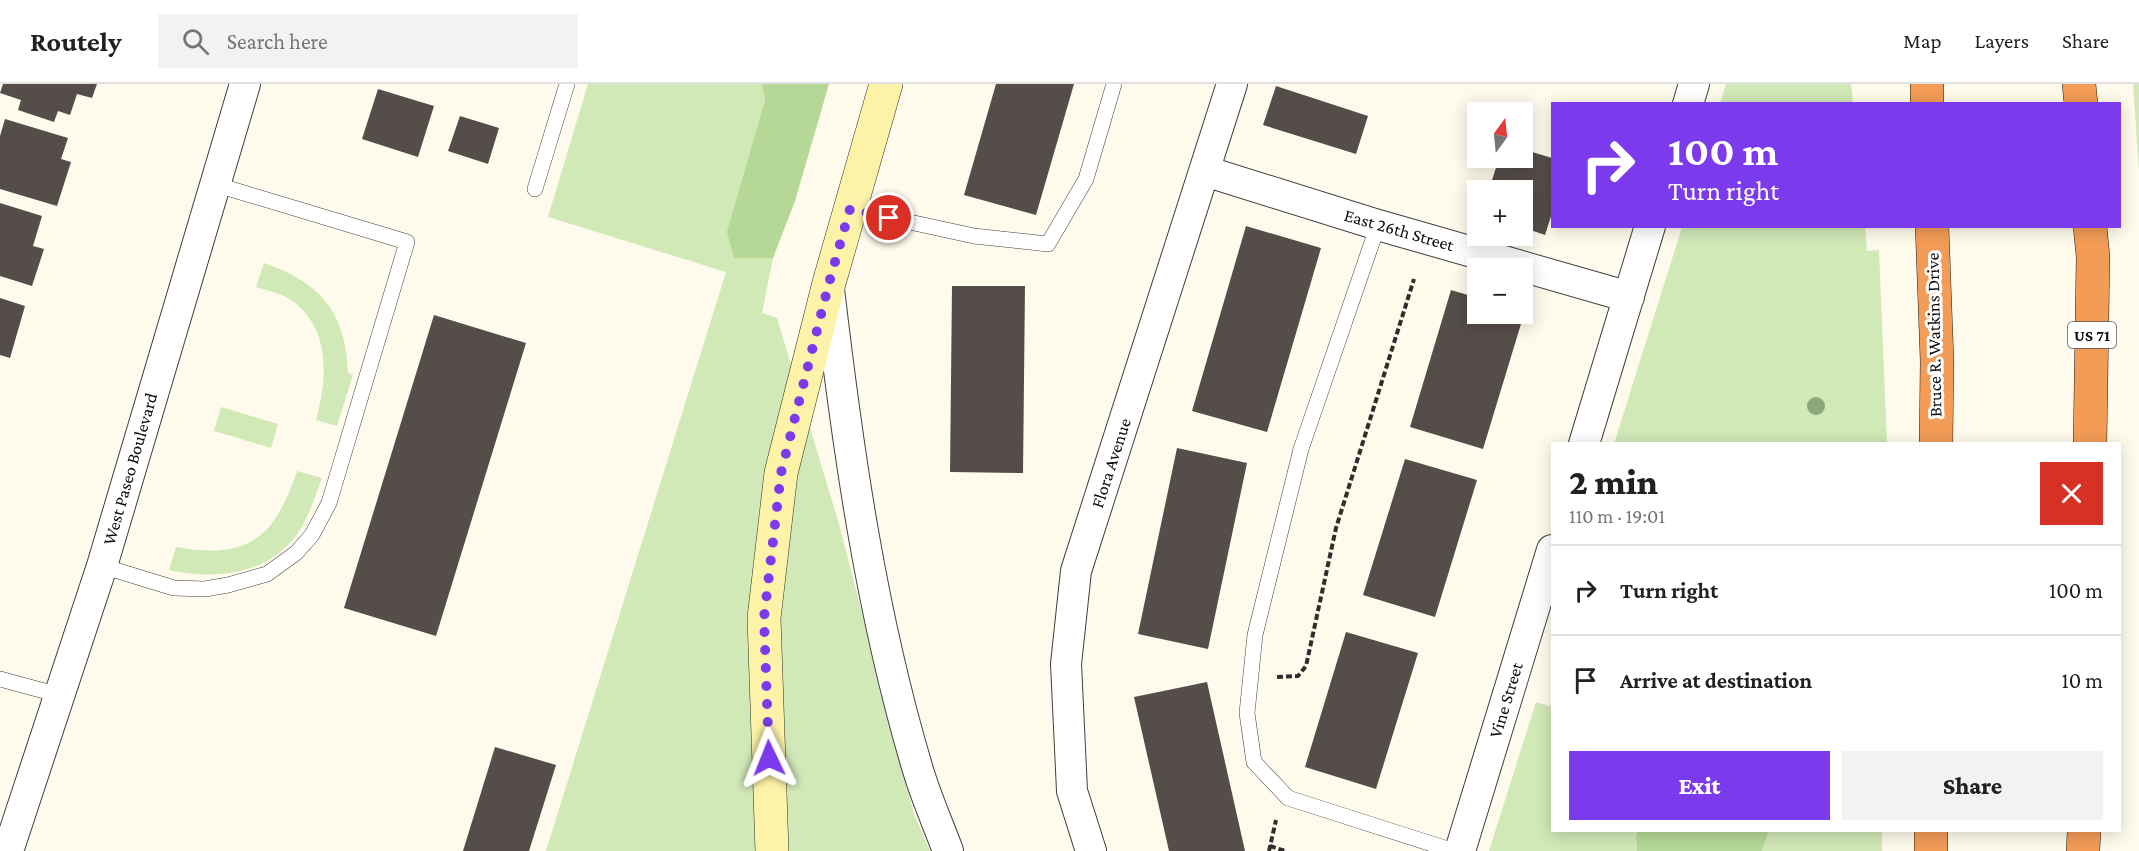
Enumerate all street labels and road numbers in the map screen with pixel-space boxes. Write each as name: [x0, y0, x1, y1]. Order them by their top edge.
street label: East 26th Street: [1342, 205, 1457, 256]
street label: Bruce R. Watkins Drive: [1923, 253, 1945, 417]
road number: US 71: [2068, 322, 2116, 348]
street label: West Paseo Boulevard: [99, 390, 161, 547]
street label: Flora Avenue: [1087, 415, 1135, 510]
street label: Vine Street: [1485, 659, 1527, 740]

